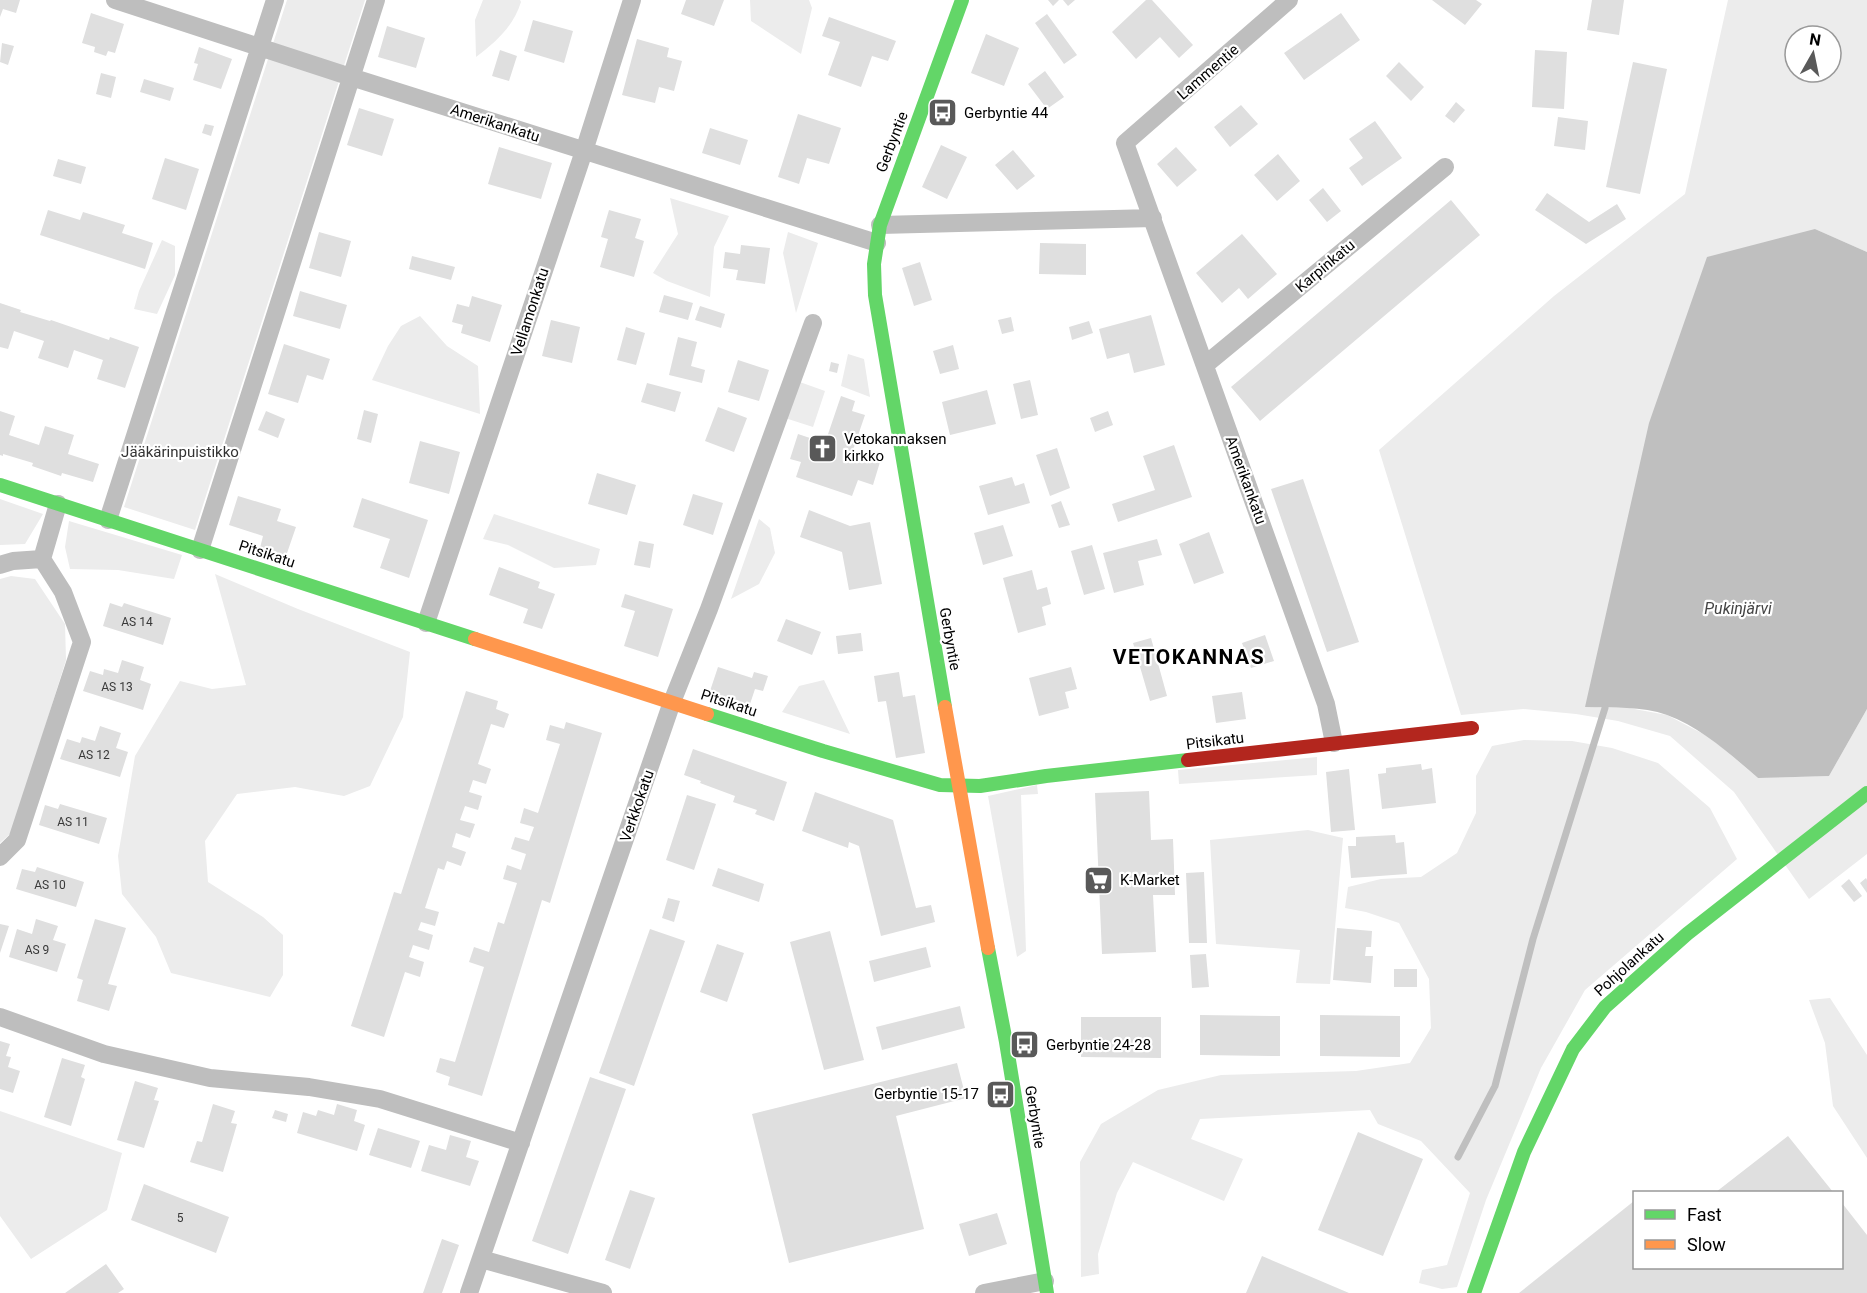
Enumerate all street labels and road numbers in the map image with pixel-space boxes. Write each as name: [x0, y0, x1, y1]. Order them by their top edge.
street label: Lammentie: [1174, 40, 1242, 103]
street label: Amerikankatu: [448, 100, 542, 146]
street label: Gerbyntie: [872, 109, 912, 175]
street label: Karpinkatu: [1292, 236, 1358, 296]
street label: Vellamonkatu: [507, 266, 553, 358]
street label: Amerikankatu: [1222, 433, 1270, 527]
street label: Pitsikatu: [236, 536, 298, 572]
street label: Gerbyntie: [936, 606, 964, 672]
street label: Pitsikatu: [698, 685, 760, 721]
street label: Pitsikatu: [1185, 729, 1245, 753]
street label: Verkkokatu: [616, 768, 658, 844]
street label: Pohjolankatu: [1591, 928, 1667, 1000]
street label: Gerbyntie: [1021, 1084, 1049, 1150]

